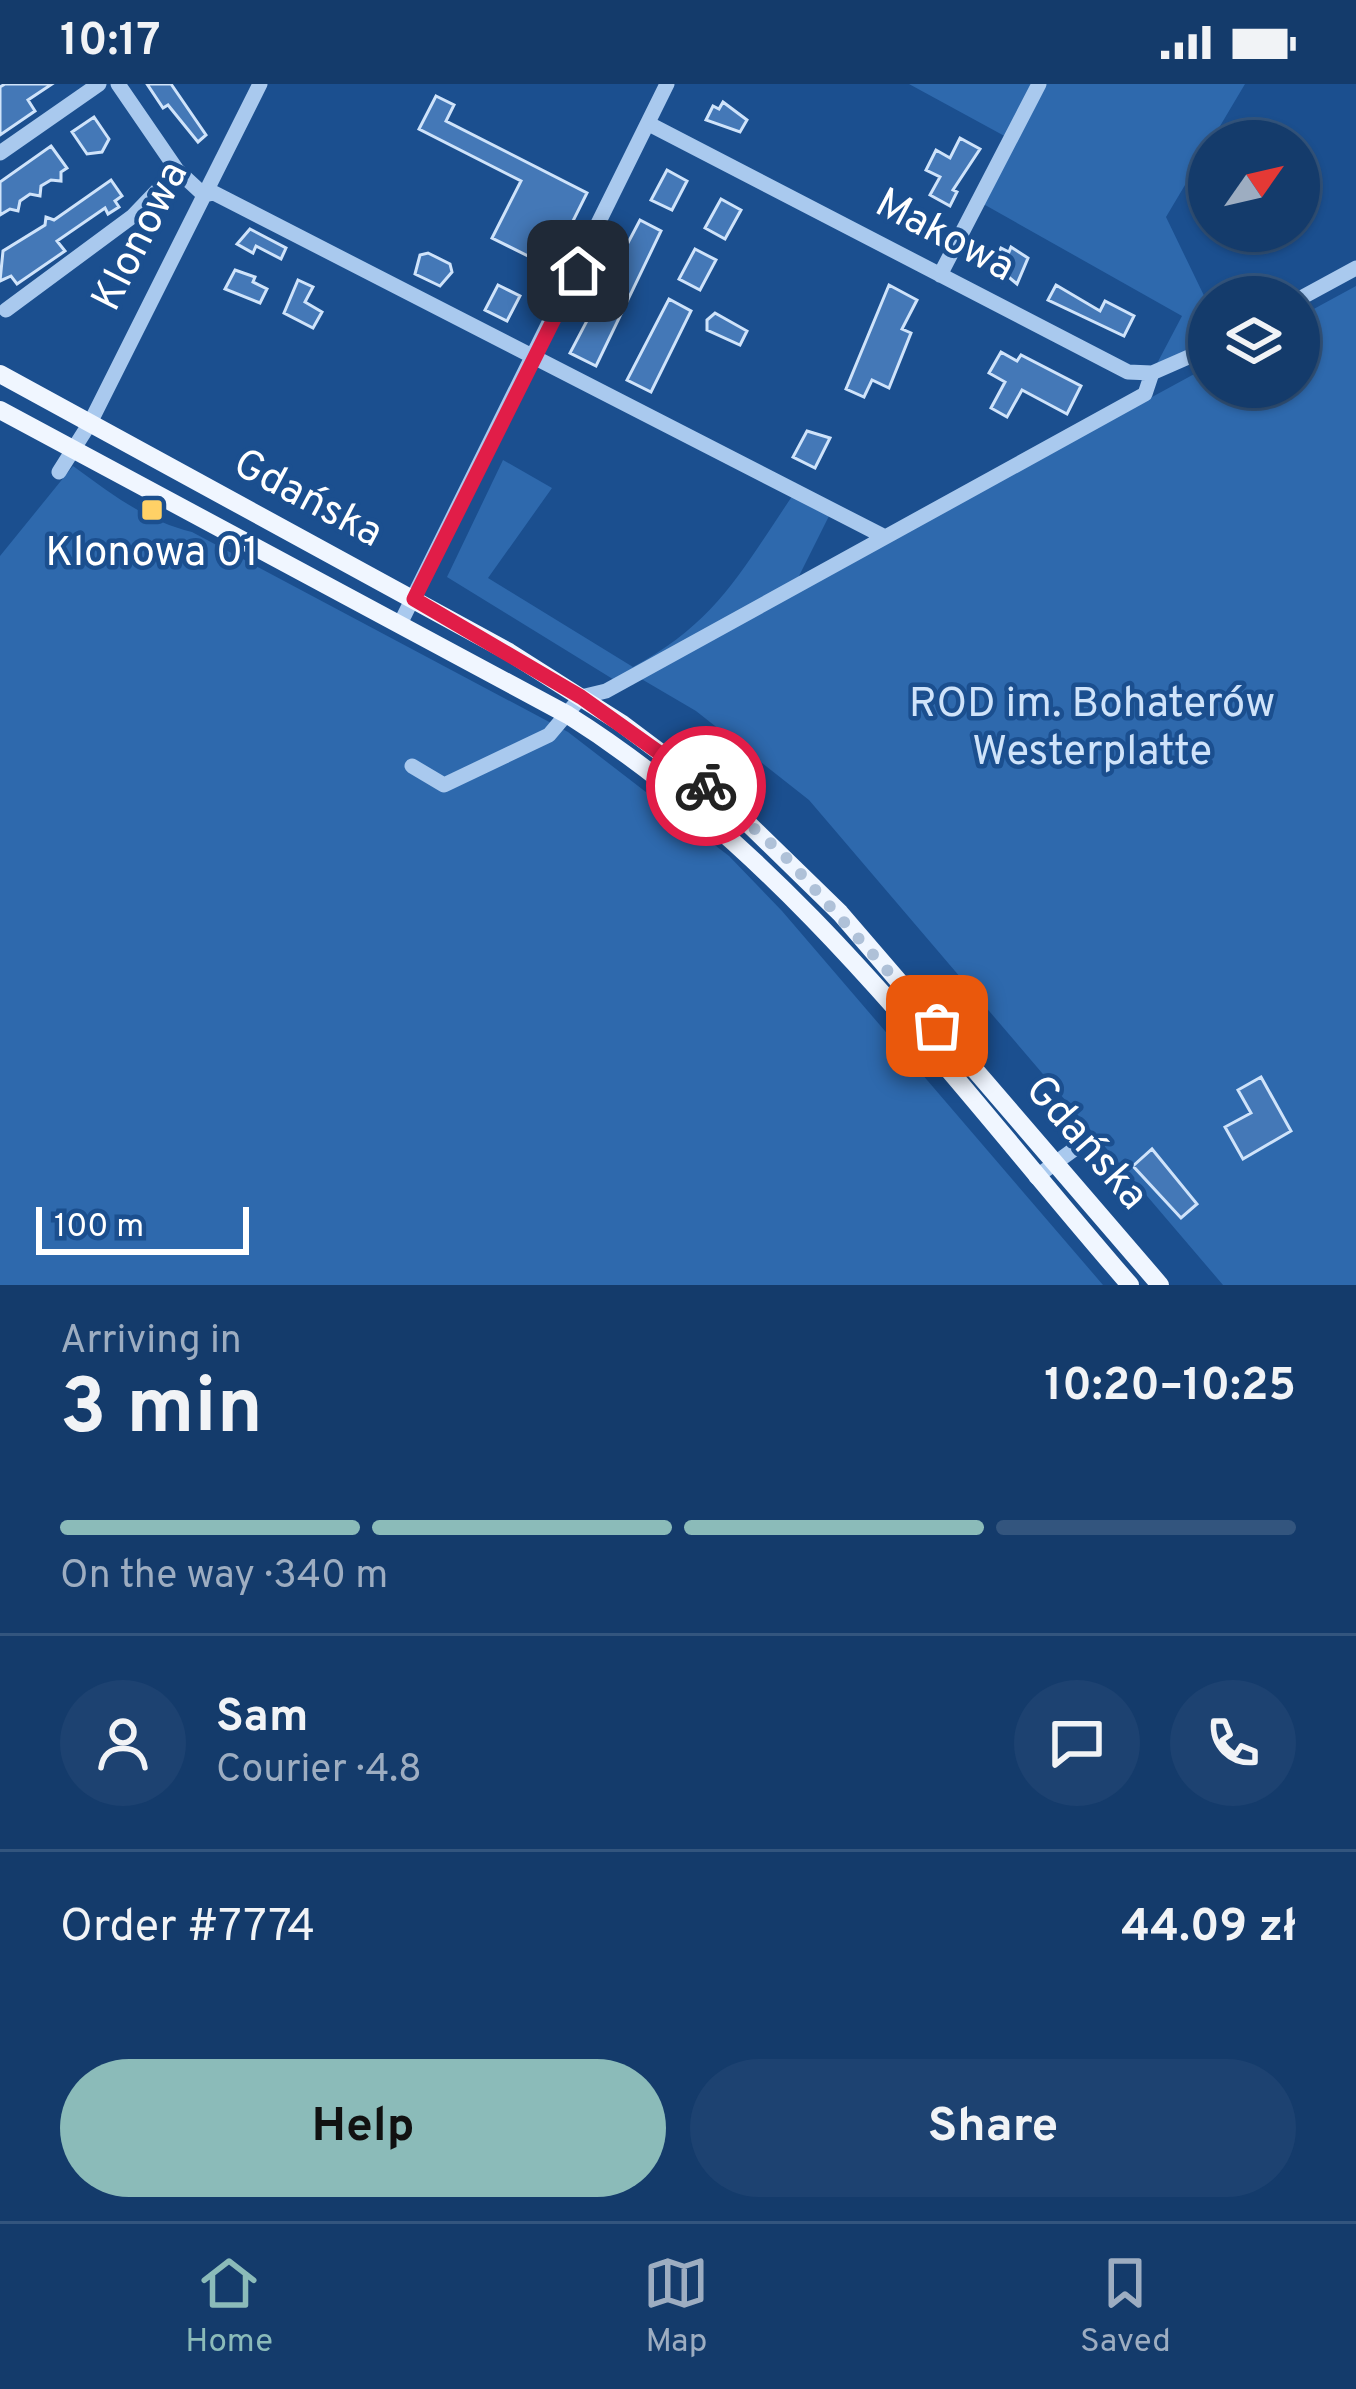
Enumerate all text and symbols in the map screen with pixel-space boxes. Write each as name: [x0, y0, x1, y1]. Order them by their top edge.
text: 10:17: [60, 14, 161, 71]
north arrow: [1188, 120, 1320, 252]
map controls: [1188, 120, 1320, 408]
street label: Klonowa: [82, 153, 202, 321]
street label: Makowa: [865, 178, 1023, 296]
pin: [527, 220, 629, 322]
icon: home: [545, 238, 611, 304]
button: layers: [1188, 276, 1320, 408]
street label: Gdańska: [223, 439, 391, 561]
marker: Klonowa 01: [139, 497, 165, 523]
place label: Klonowa 01: [45, 528, 259, 581]
park label: ROD im. Bohaterów Westerplatte: [909, 679, 1275, 780]
courier: [646, 726, 766, 846]
icon: bike: [673, 753, 739, 819]
pin: [886, 975, 988, 1077]
icon: bag: [904, 993, 970, 1059]
street label: Gdańska: [1012, 1066, 1158, 1222]
scale bar: [36, 1201, 249, 1254]
text: 100 m: [54, 1207, 144, 1249]
text: Arriving in: [60, 1318, 242, 1367]
text: 10:20–10:25: [1044, 1359, 1296, 1416]
text: 3 min: [60, 1362, 263, 1461]
text: On the way · 340 m: [60, 1553, 388, 1602]
button: person: [60, 1680, 186, 1806]
button: chat: [1014, 1680, 1140, 1806]
button: phone: [1170, 1680, 1296, 1806]
text: Sam: [216, 1690, 308, 1747]
text: Courier · 4.8: [216, 1747, 422, 1796]
text: Order #7774: [60, 1900, 315, 1957]
text: 44.09 zł: [1121, 1900, 1296, 1957]
button: Help: [60, 2059, 666, 2197]
button: Share: [690, 2059, 1296, 2197]
tab: Home: [185, 2250, 273, 2364]
tab: Map: [643, 2250, 709, 2364]
tab: Saved: [1080, 2250, 1171, 2364]

